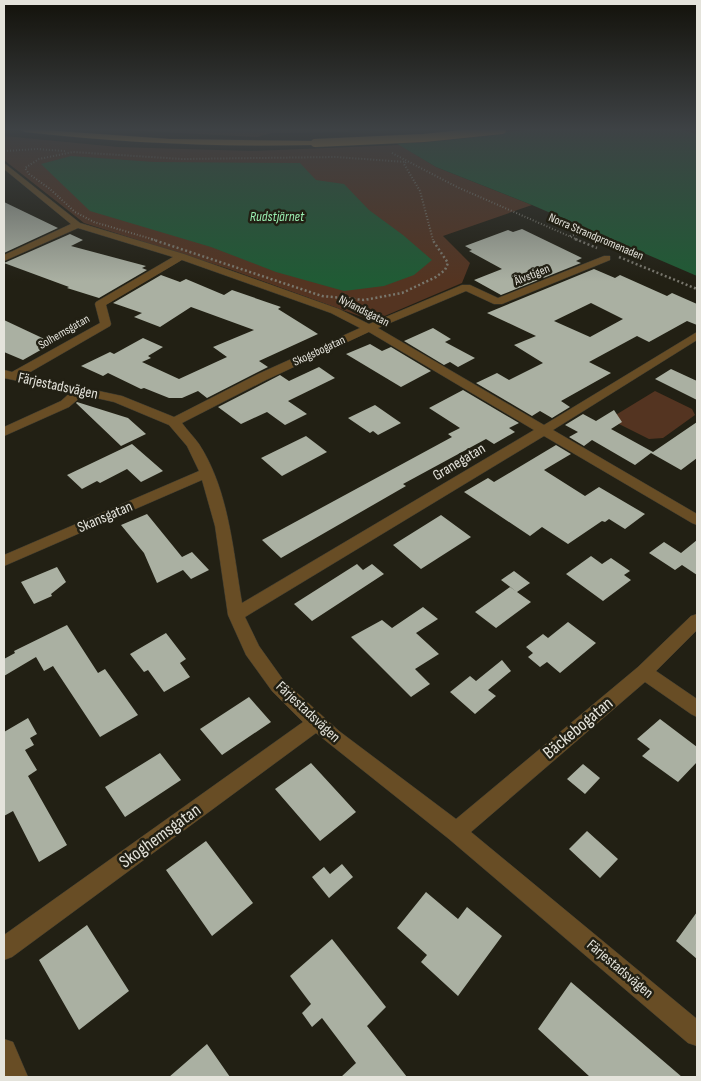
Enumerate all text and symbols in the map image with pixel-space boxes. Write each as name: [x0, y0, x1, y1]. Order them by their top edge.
water label: Rudstjärnet: [250, 208, 305, 225]
street label: Norra Strandpromenaden: [546, 210, 646, 264]
street label: Älvstigen: [511, 261, 552, 289]
street label: Nylandsgatan: [336, 292, 392, 330]
street label: Solhemsgatan: [36, 311, 92, 353]
street label: Skogsbogatan: [290, 332, 348, 370]
street label: Färjestadsvägen: [16, 368, 100, 404]
street label: Granegatan: [429, 439, 489, 485]
street label: Skansgatan: [75, 497, 135, 537]
street label: Färjestadsvägen: [272, 677, 344, 747]
street label: Bäckebogatan: [539, 693, 617, 763]
street label: Skoghemsgatan: [115, 799, 205, 873]
street label: Färjestadsvägen: [583, 936, 657, 1002]

